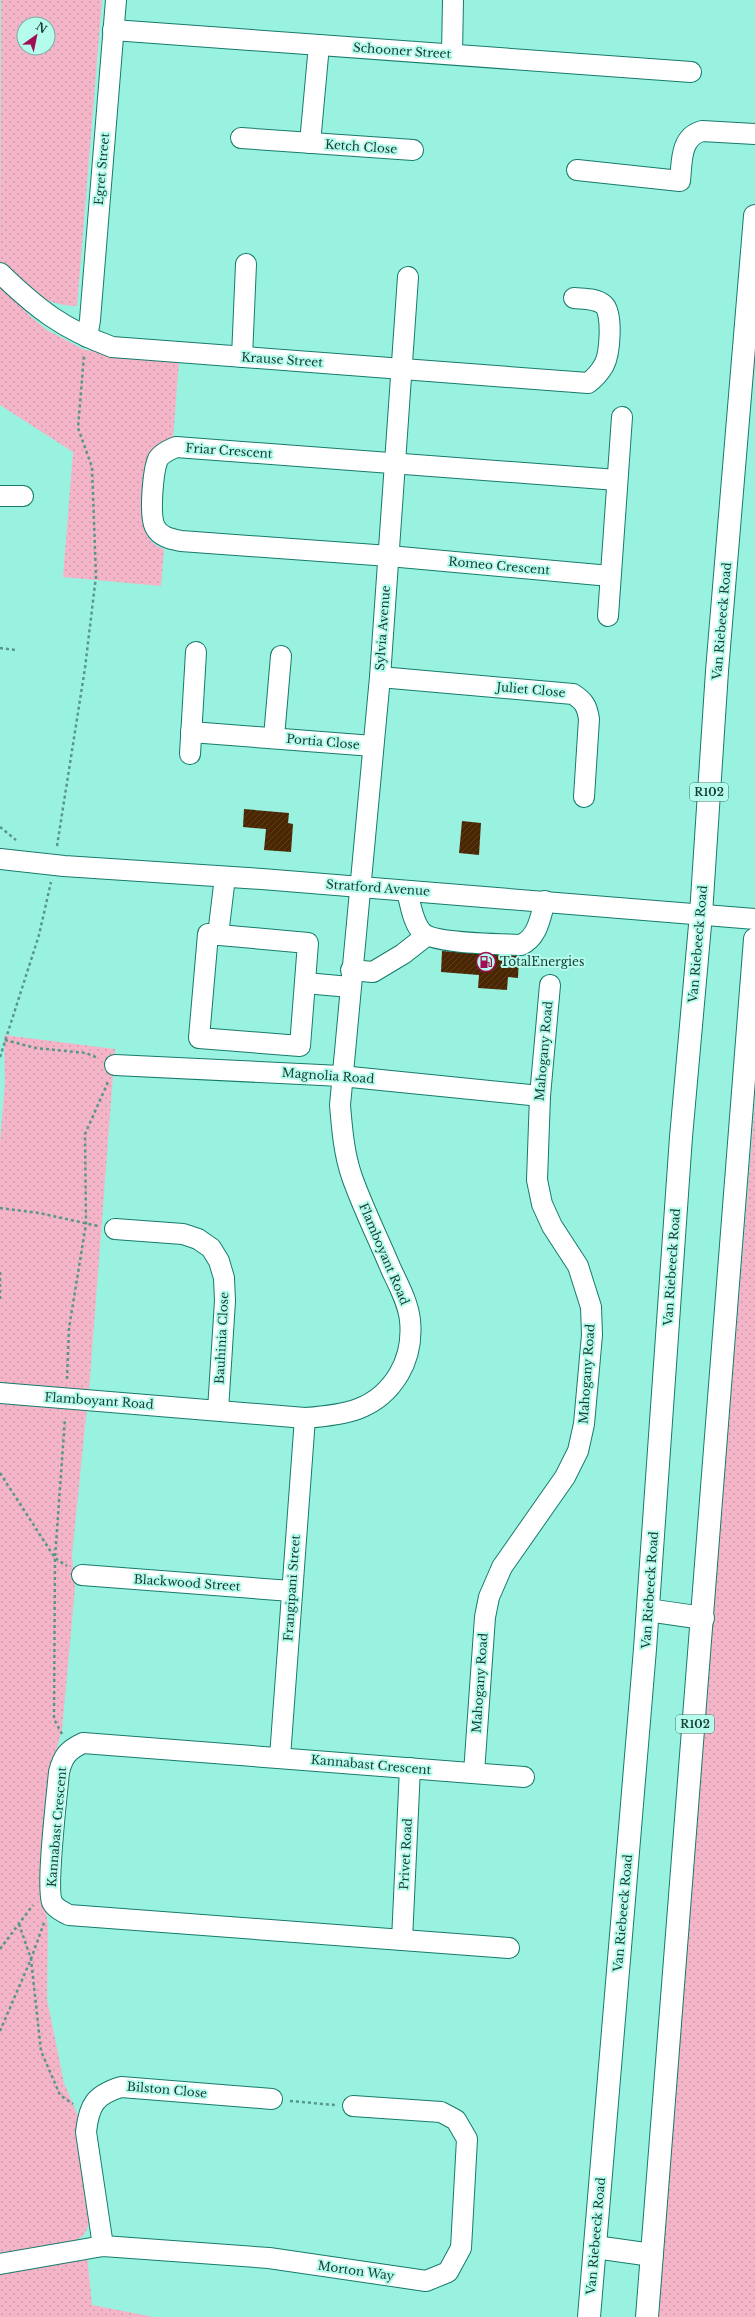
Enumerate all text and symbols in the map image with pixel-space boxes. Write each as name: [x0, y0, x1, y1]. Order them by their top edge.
north arrow: [16, 16, 56, 56]
text: N: [33, 19, 50, 37]
street label: Schooner Street: [353, 40, 452, 61]
street label: Egret Street: [91, 132, 112, 206]
street label: Ketch Close: [324, 136, 398, 157]
street label: Krause Street: [241, 349, 324, 370]
street label: Friar Crescent: [185, 440, 273, 461]
street label: Romeo Crescent: [448, 554, 551, 577]
street label: Van Riebeeck Road: [709, 562, 734, 681]
street label: Sylvia Avenue: [372, 585, 393, 671]
street label: Juliet Close: [494, 679, 566, 700]
street label: Portia Close: [286, 731, 361, 752]
road number: R102: [690, 783, 728, 801]
street label: Stratford Avenue: [326, 876, 431, 899]
street label: Van Riebeeck Road: [685, 885, 710, 1004]
fuel station icon: TotalEnergies: [475, 951, 497, 973]
place label: TotalEnergies: [500, 954, 584, 969]
street label: Mahogany Road: [532, 1000, 555, 1102]
street label: Magnolia Road: [281, 1065, 375, 1086]
street label: Flamboyant Road: [356, 1201, 413, 1307]
street label: Van Riebeeck Road: [660, 1208, 683, 1327]
street label: Bauhinia Close: [212, 1291, 231, 1384]
street label: Mahogany Road: [576, 1323, 597, 1425]
street label: Flamboyant Road: [44, 1389, 154, 1412]
street label: Van Riebeeck Road: [638, 1531, 661, 1650]
street label: Frangipani Street: [280, 1534, 303, 1642]
street label: Blackwood Street: [133, 1571, 241, 1594]
street label: Mahogany Road: [469, 1632, 490, 1734]
road number: R102: [676, 1715, 714, 1733]
street label: Kannabast Crescent: [310, 1752, 432, 1777]
street label: Kannabast Crescent: [44, 1766, 69, 1888]
street label: Privet Road: [396, 1818, 415, 1890]
street label: Van Riebeeck Road: [610, 1854, 635, 1973]
street label: Bilston Close: [126, 2079, 208, 2100]
street label: Van Riebeeck Road: [583, 2177, 608, 2296]
street label: Morton Way: [317, 2258, 396, 2283]

